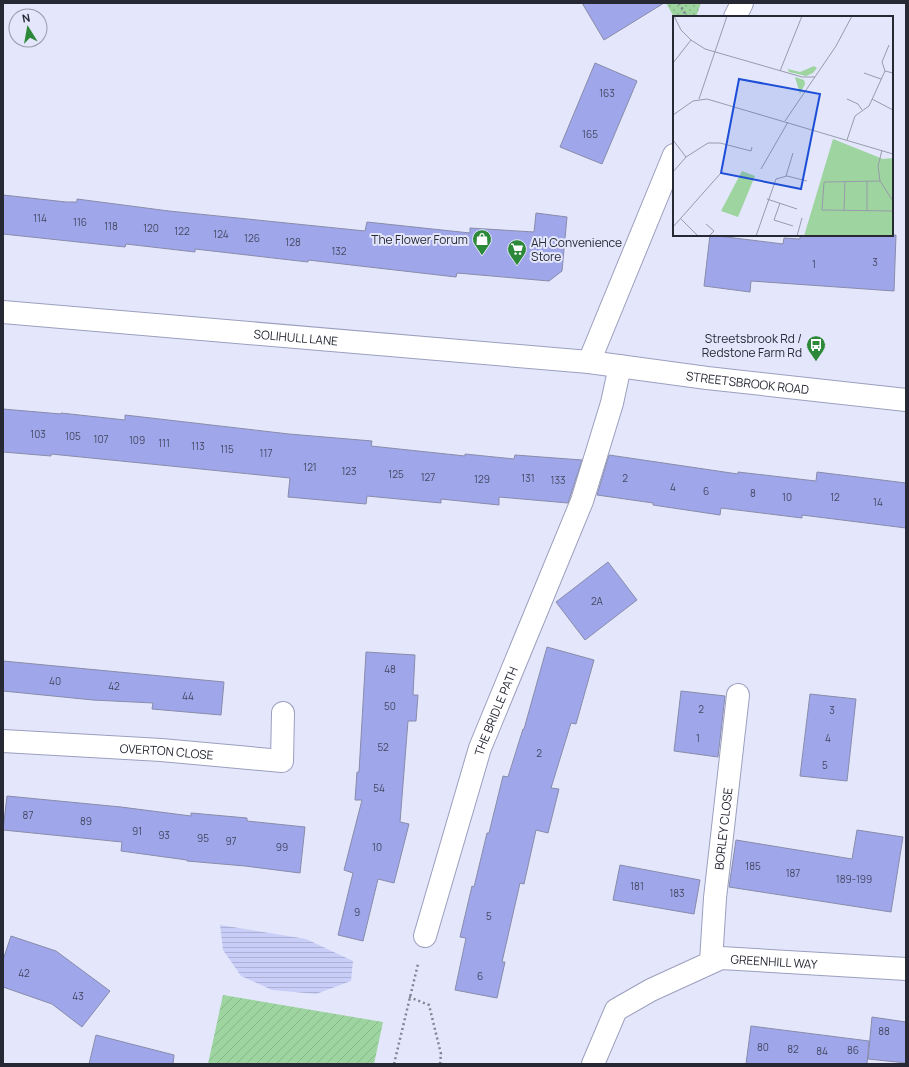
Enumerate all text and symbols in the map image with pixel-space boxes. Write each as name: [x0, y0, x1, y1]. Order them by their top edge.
north arrow: [8, 8, 48, 48]
text: N: [21, 10, 31, 26]
inset map: [673, 16, 893, 236]
house number: 163: [599, 86, 615, 100]
house number: 165: [582, 127, 598, 141]
house number: 114: [33, 211, 47, 225]
house number: 116: [73, 215, 87, 229]
house number: 118: [104, 219, 118, 233]
house number: 120: [143, 221, 159, 235]
house number: 122: [174, 224, 190, 238]
house number: 124: [213, 227, 229, 241]
shop icon: The Flower Forum: [471, 228, 493, 256]
house number: 126: [244, 231, 260, 245]
place label: The Flower Forum: [371, 231, 468, 248]
place label: AH Convenience Store: [531, 234, 622, 265]
house number: 128: [285, 235, 301, 249]
supermarket icon: AH Convenience Store: [506, 238, 528, 266]
house number: 132: [331, 244, 347, 258]
house number: 3: [872, 255, 878, 269]
house number: 1: [812, 257, 816, 271]
street label: SOLIHULL LANE: [253, 325, 339, 349]
place label: Streetsbrook Rd / Redstone Farm Rd: [702, 330, 802, 361]
bus stop icon: Streetsbrook Rd / Redstone Farm Rd: [805, 334, 827, 362]
street label: STREETSBROOK ROAD: [685, 367, 810, 398]
house number: 103: [30, 427, 46, 441]
house number: 105: [65, 429, 81, 443]
house number: 107: [93, 432, 109, 446]
house number: 109: [129, 433, 145, 447]
house number: 111: [158, 436, 170, 450]
house number: 113: [191, 439, 205, 453]
house number: 115: [220, 442, 234, 456]
house number: 117: [260, 446, 272, 460]
house number: 121: [303, 460, 317, 474]
house number: 123: [341, 464, 357, 478]
house number: 125: [388, 467, 404, 481]
house number: 127: [421, 470, 435, 484]
house number: 131: [521, 471, 535, 485]
house number: 2: [622, 471, 628, 485]
house number: 129: [474, 472, 490, 486]
house number: 133: [551, 473, 565, 487]
house number: 4: [670, 480, 676, 494]
house number: 6: [703, 484, 709, 498]
house number: 8: [750, 486, 756, 500]
house number: 10: [782, 490, 792, 504]
house number: 12: [830, 490, 840, 504]
house number: 14: [873, 495, 883, 509]
house number: 2A: [591, 594, 604, 608]
house number: 48: [384, 662, 396, 676]
street label: THE BRIDLE PATH: [470, 664, 521, 757]
house number: 40: [49, 674, 61, 688]
house number: 42: [108, 679, 120, 693]
house number: 44: [182, 689, 194, 703]
house number: 50: [384, 699, 396, 713]
house number: 2: [698, 702, 704, 716]
house number: 3: [829, 703, 835, 717]
house number: 1: [696, 731, 700, 745]
house number: 4: [825, 731, 831, 745]
street label: OVERTON CLOSE: [119, 739, 214, 763]
house number: 52: [377, 740, 389, 754]
house number: 2: [536, 746, 542, 760]
house number: 5: [822, 758, 828, 772]
house number: 54: [373, 781, 385, 795]
street label: BORLEY CLOSE: [710, 786, 736, 871]
house number: 87: [23, 808, 33, 822]
house number: 89: [80, 814, 92, 828]
house number: 91: [132, 824, 142, 838]
house number: 93: [158, 828, 170, 842]
house number: 95: [197, 831, 209, 845]
house number: 97: [225, 834, 237, 848]
house number: 99: [276, 840, 288, 854]
house number: 10: [372, 840, 382, 854]
house number: 185: [745, 859, 761, 873]
house number: 187: [786, 866, 800, 880]
house number: 189-199: [836, 872, 872, 886]
house number: 181: [630, 879, 644, 893]
house number: 183: [669, 886, 685, 900]
house number: 9: [354, 905, 360, 919]
house number: 5: [486, 909, 492, 923]
street label: GREENHILL WAY: [730, 950, 818, 972]
house number: 42: [18, 966, 30, 980]
house number: 6: [477, 969, 483, 983]
house number: 43: [72, 989, 84, 1003]
house number: 88: [878, 1024, 890, 1038]
house number: 80: [757, 1040, 769, 1054]
house number: 82: [787, 1042, 799, 1056]
house number: 86: [847, 1043, 859, 1057]
house number: 84: [816, 1044, 828, 1058]

